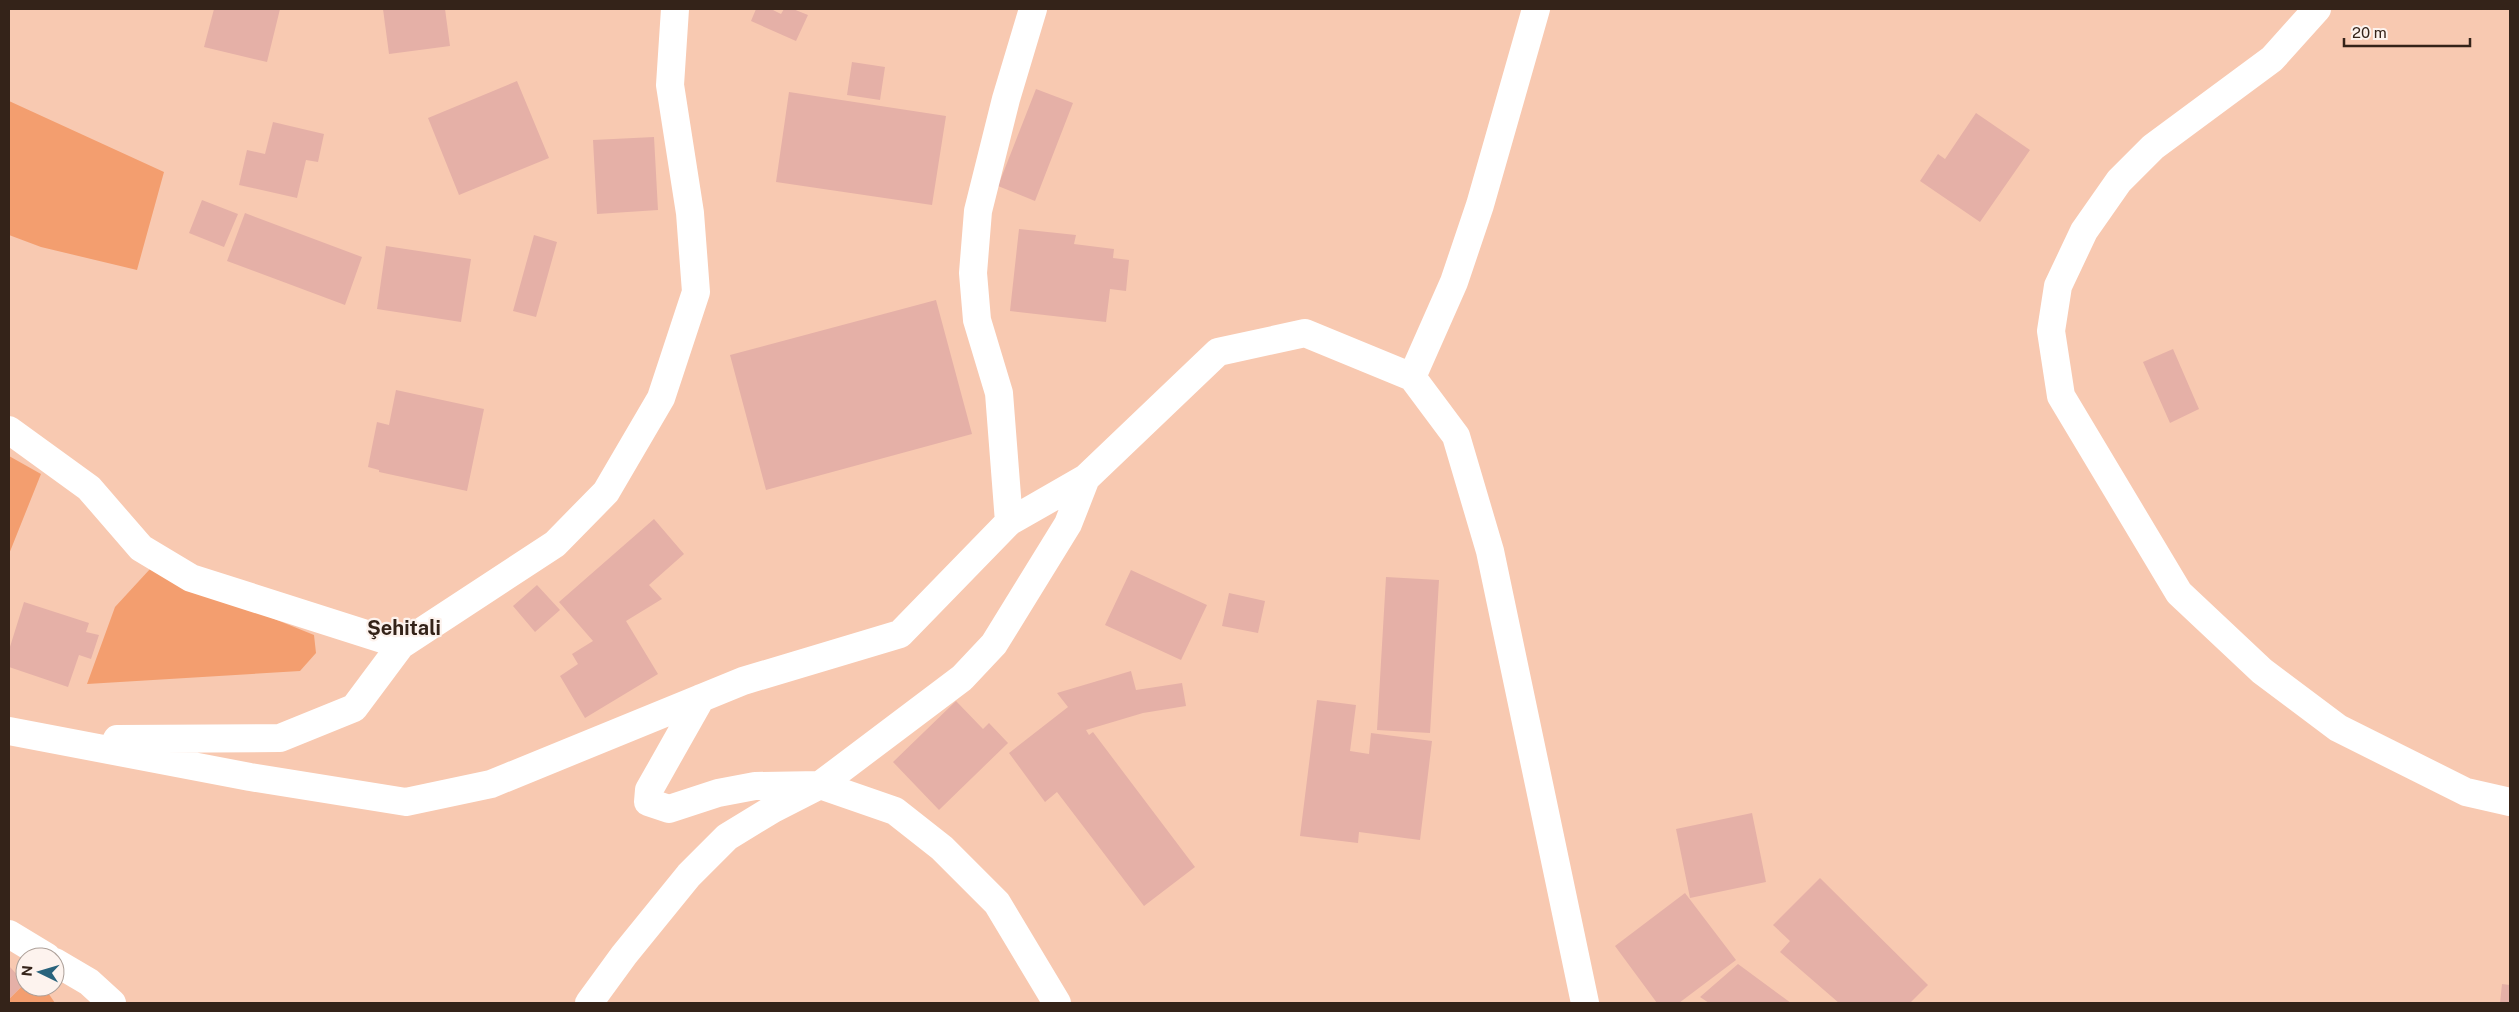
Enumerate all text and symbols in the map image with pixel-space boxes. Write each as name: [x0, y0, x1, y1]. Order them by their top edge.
scale bar: [2344, 15, 2470, 47]
text: 20 m: [2352, 24, 2387, 41]
district label: Şehitali: [367, 616, 441, 640]
north arrow: [15, 947, 65, 997]
text: N: [19, 965, 35, 977]

